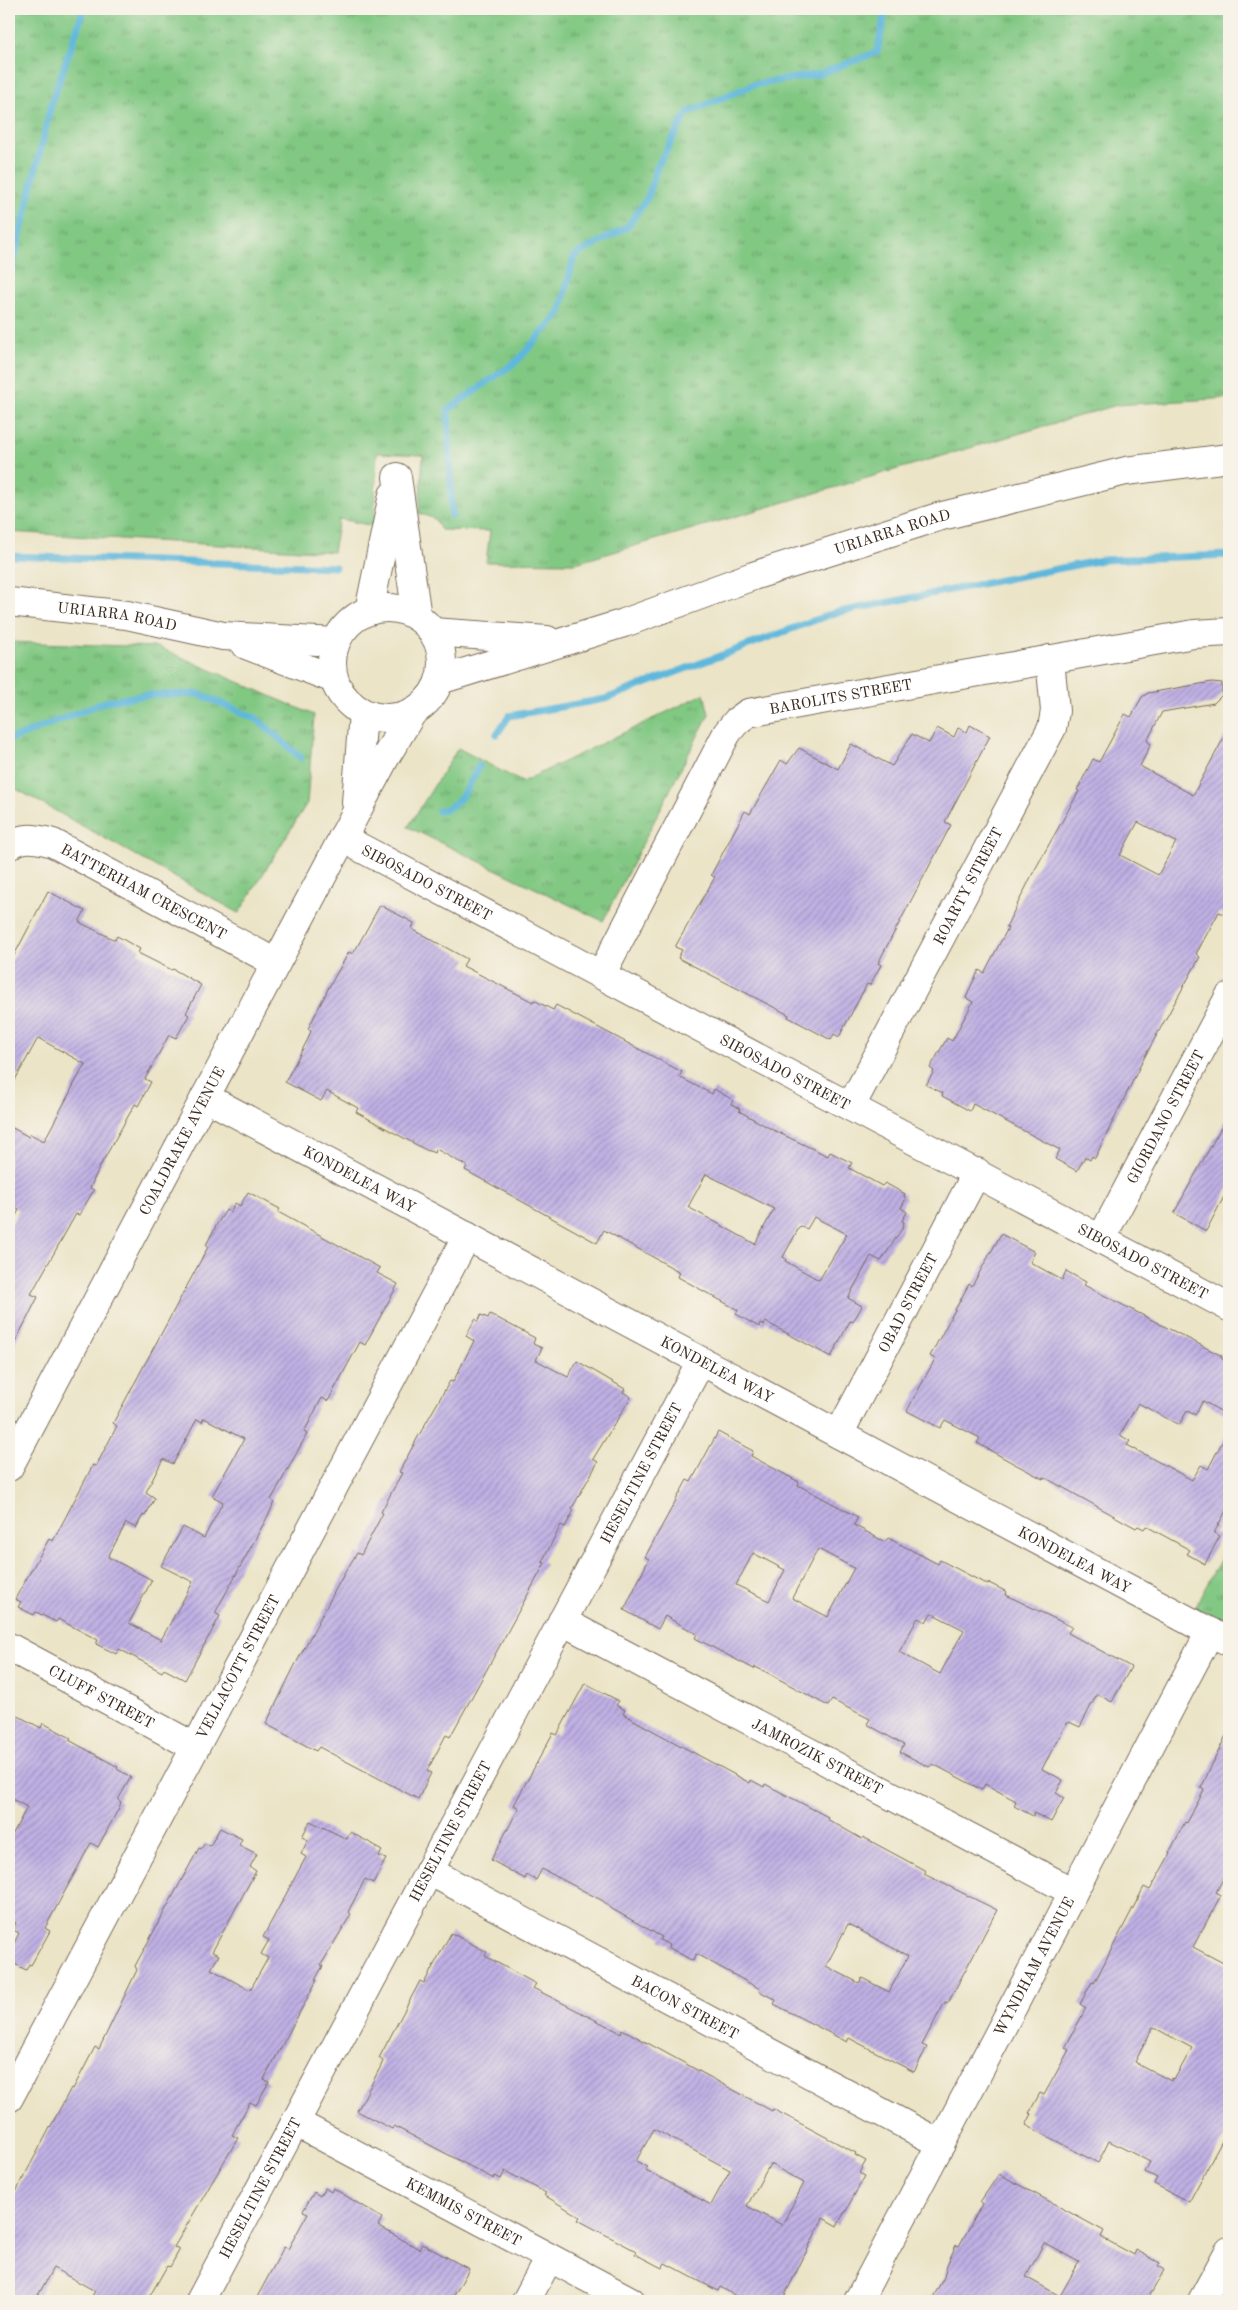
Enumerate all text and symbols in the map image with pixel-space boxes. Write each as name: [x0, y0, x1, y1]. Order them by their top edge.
street label: URIARRA ROAD: [833, 508, 952, 559]
street label: URIARRA ROAD: [56, 601, 178, 635]
street label: BAROLITS STREET: [768, 678, 914, 718]
street label: ROARTY STREET: [932, 826, 1007, 948]
street label: BATTERHAM CRESCENT: [58, 843, 228, 944]
street label: SIBOSADO STREET: [358, 844, 494, 925]
street label: SIBOSADO STREET: [717, 1033, 852, 1114]
street label: GIORDANO STREET: [1125, 1048, 1208, 1187]
street label: COALDRAKE AVENUE: [138, 1065, 229, 1218]
street label: KONDELEA WAY: [300, 1144, 418, 1217]
street label: SIBOSADO STREET: [1075, 1222, 1210, 1303]
street label: OBAD STREET: [877, 1252, 942, 1356]
street label: KONDELEA WAY: [657, 1335, 775, 1407]
street label: HESELTINE STREET: [599, 1401, 686, 1547]
street label: KONDELEA WAY: [1015, 1525, 1133, 1597]
street label: VELLACOTT STREET: [195, 1593, 284, 1742]
street label: CLUFF STREET: [45, 1664, 156, 1732]
street label: JAMROZIK STREET: [749, 1717, 885, 1799]
street label: HESELTINE STREET: [408, 1759, 495, 1905]
street label: WYNDHAM AVENUE: [993, 1895, 1078, 2039]
street label: BACON STREET: [628, 1974, 740, 2043]
street label: HESELTINE STREET: [218, 2116, 305, 2262]
street label: KEMMIS STREET: [403, 2176, 523, 2250]

